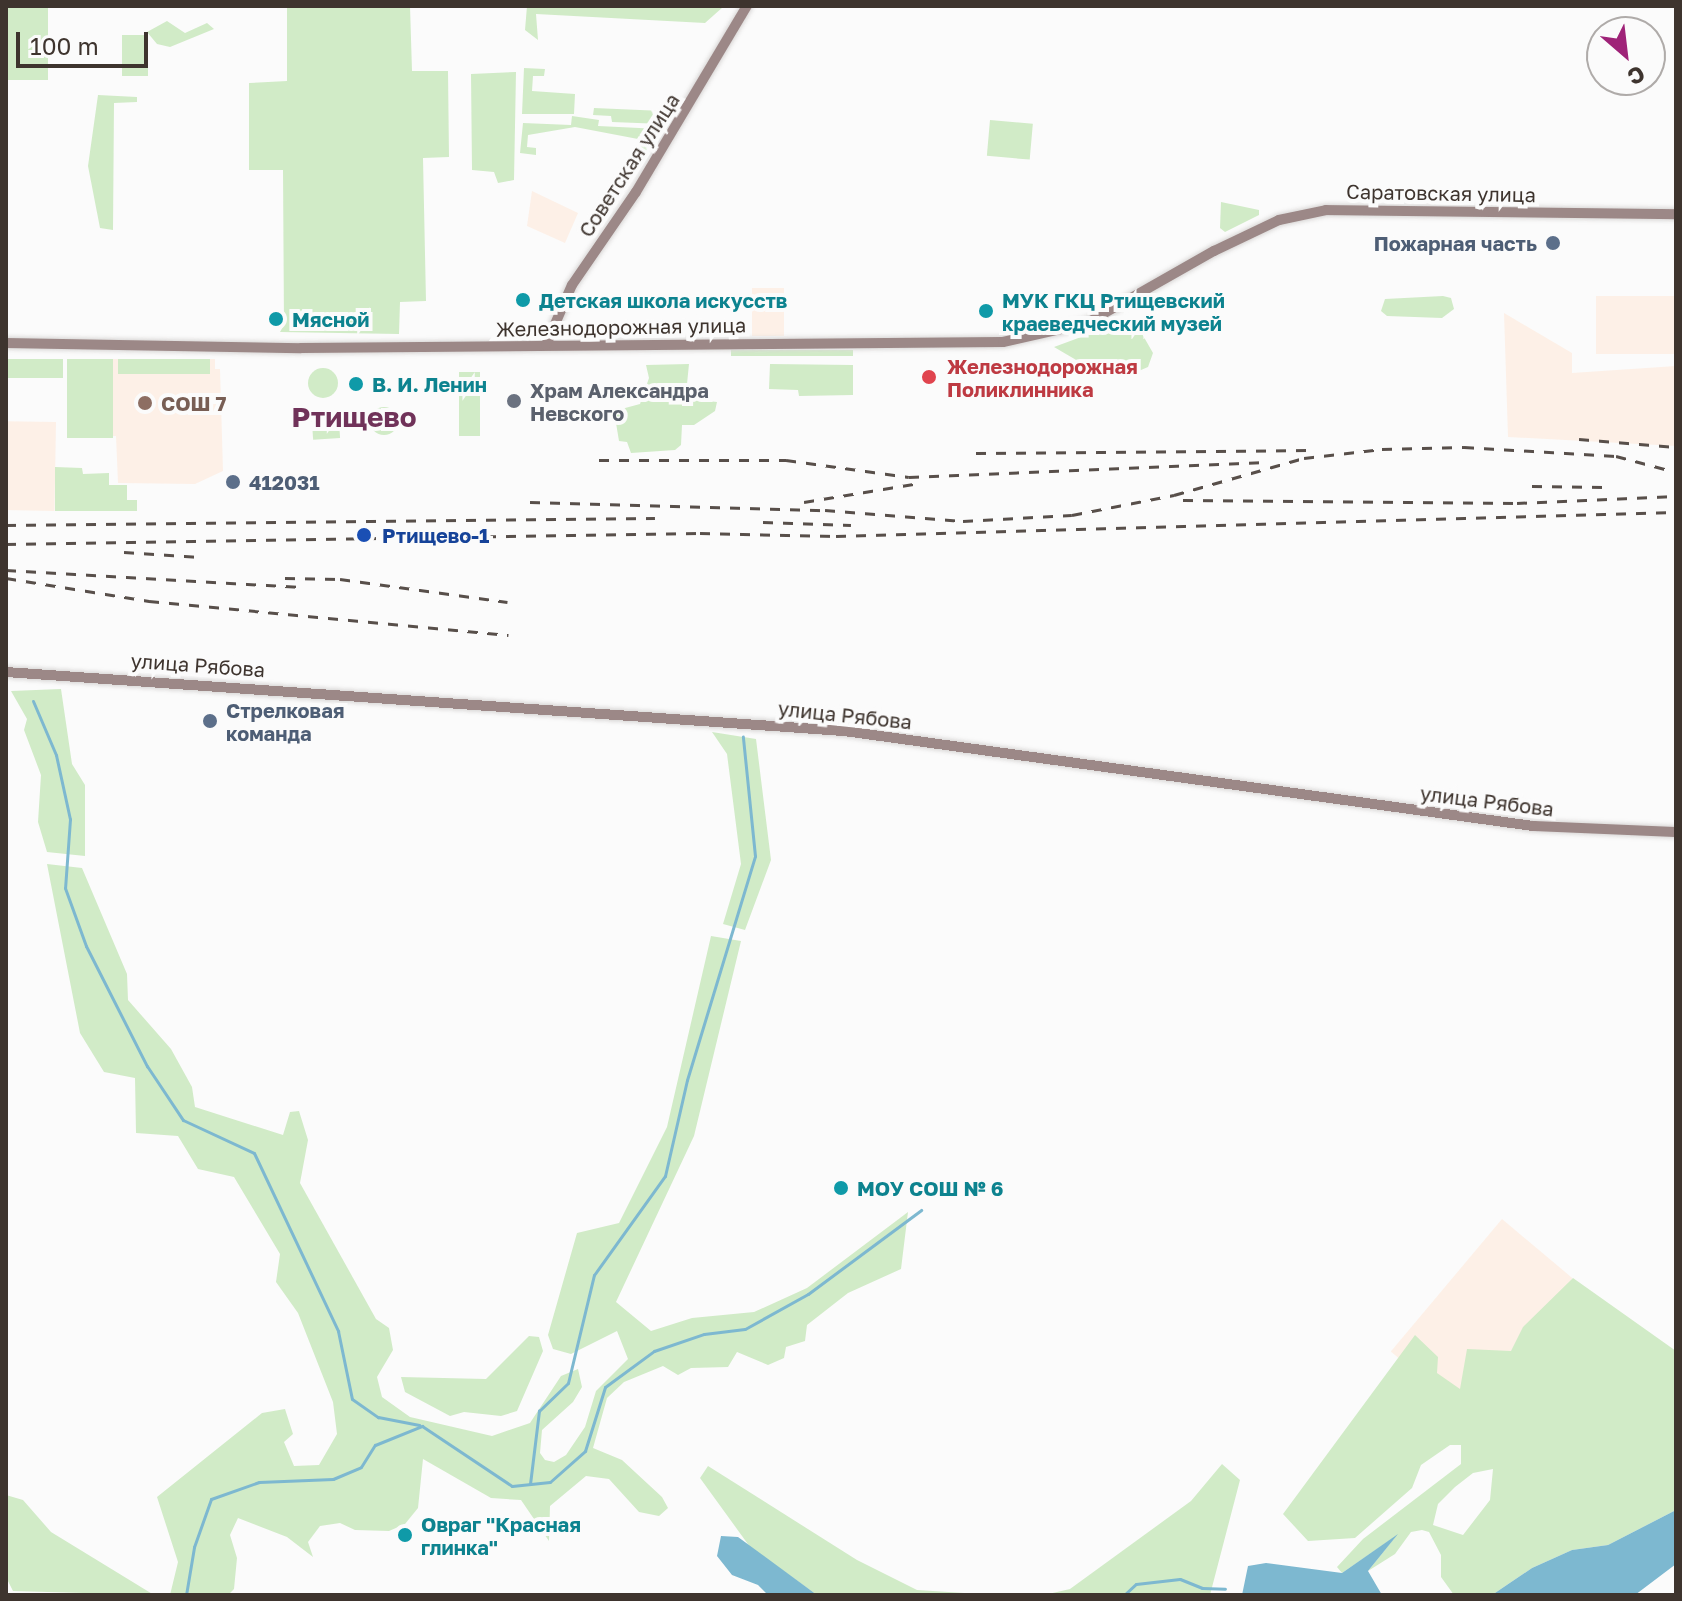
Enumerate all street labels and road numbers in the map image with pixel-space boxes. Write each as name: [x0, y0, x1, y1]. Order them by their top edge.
street label: Советская улица: [574, 89, 684, 241]
street label: Саратовская улица: [1346, 179, 1536, 207]
street label: Железнодорожная улица: [496, 313, 746, 341]
street label: улица Рябова: [130, 648, 266, 682]
street label: улица Рябова: [777, 696, 913, 734]
street label: улица Рябова: [1419, 781, 1555, 821]

